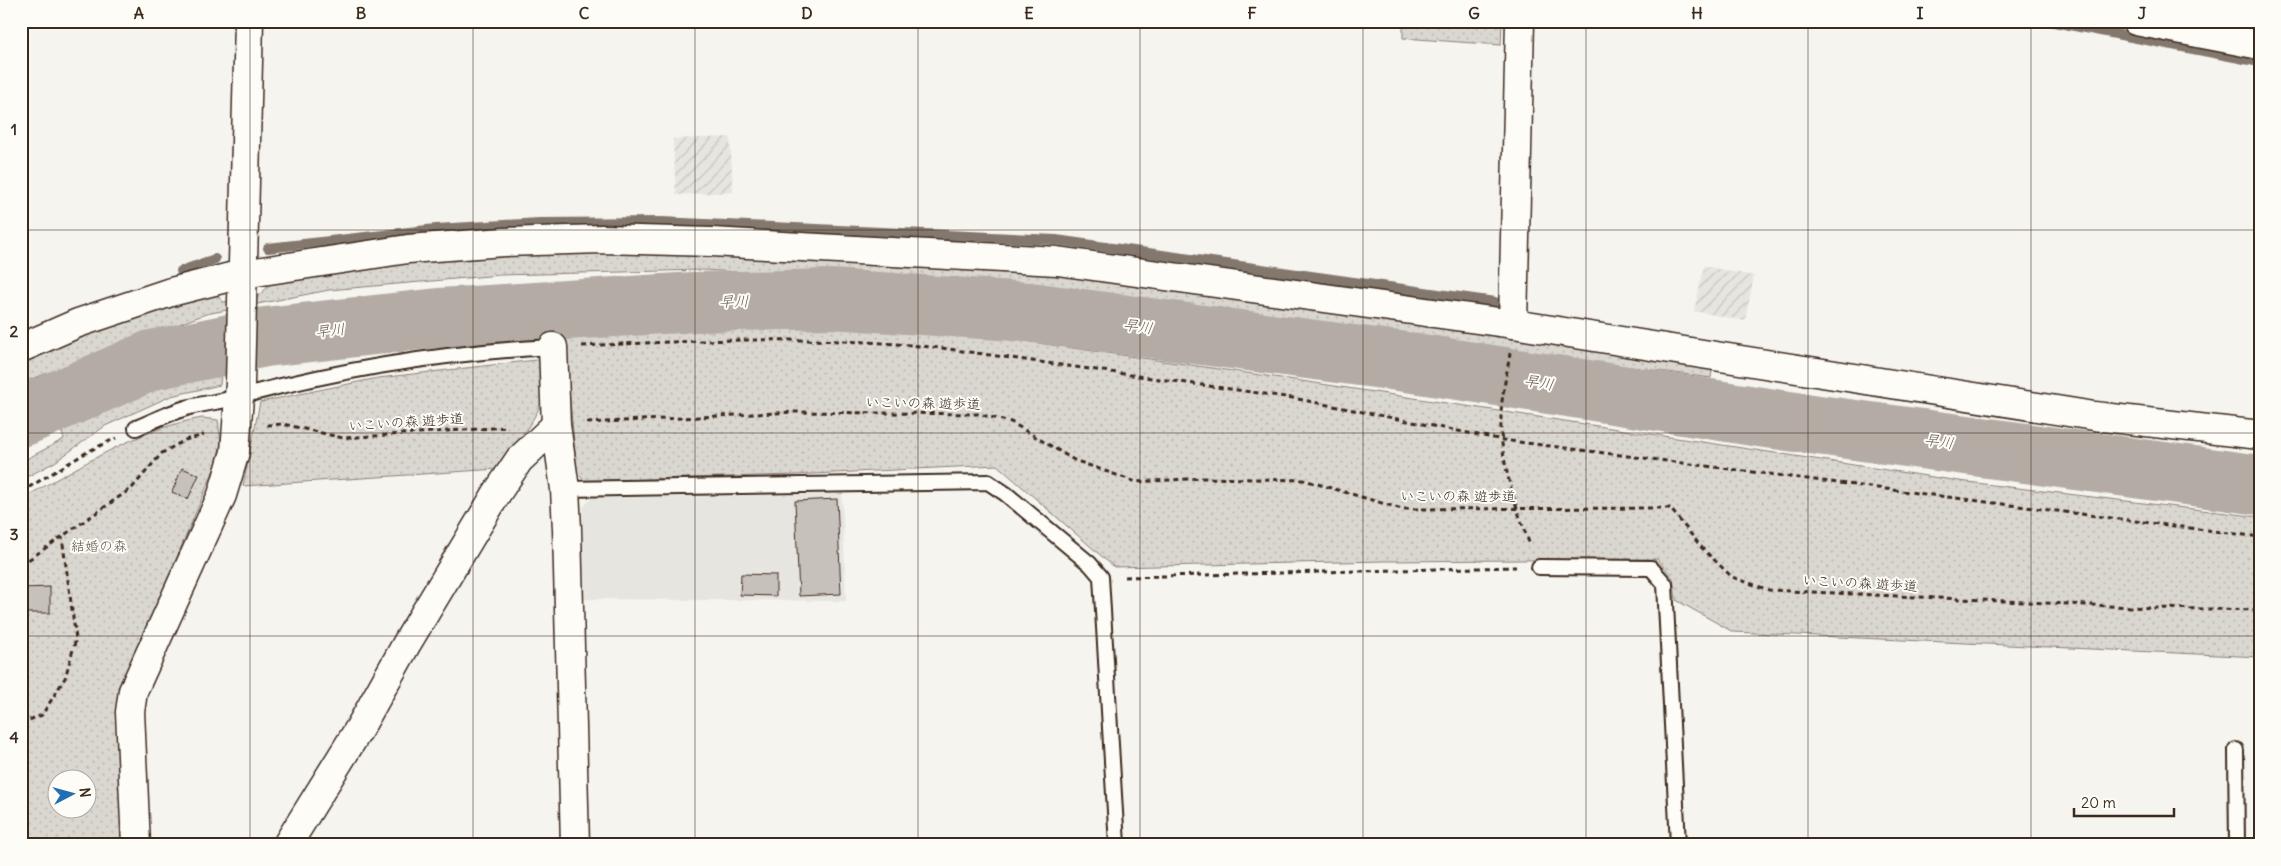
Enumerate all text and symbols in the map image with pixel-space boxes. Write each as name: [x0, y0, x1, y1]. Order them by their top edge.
text: A: [134, 3, 144, 23]
text: B: [356, 3, 367, 23]
text: C: [579, 3, 590, 23]
text: D: [801, 3, 813, 23]
text: E: [1024, 3, 1034, 23]
text: F: [1247, 3, 1257, 23]
text: G: [1468, 3, 1480, 23]
text: H: [1691, 3, 1703, 23]
text: I: [1917, 3, 1924, 23]
text: J: [2138, 3, 2147, 23]
text: 1: [11, 119, 17, 139]
water label: 早川: [719, 291, 749, 311]
water label: 早川: [1122, 315, 1154, 337]
water label: 早川: [314, 319, 346, 341]
text: 2: [10, 321, 19, 341]
water label: 早川: [1523, 370, 1555, 394]
street label: いこいの森 遊歩道: [865, 393, 981, 413]
street label: いこいの森 遊歩道: [348, 409, 464, 435]
water label: 早川: [1923, 430, 1955, 452]
street label: いこいの森 遊歩道: [1400, 487, 1516, 505]
text: 3: [9, 524, 19, 544]
park label: 結婚の森: [71, 537, 127, 555]
street label: いこいの森 遊歩道: [1802, 571, 1918, 595]
text: 4: [9, 727, 19, 747]
north arrow: [48, 768, 98, 818]
scale bar: [2074, 786, 2174, 818]
text: N: [75, 787, 94, 798]
text: 20 m: [2081, 793, 2116, 812]

